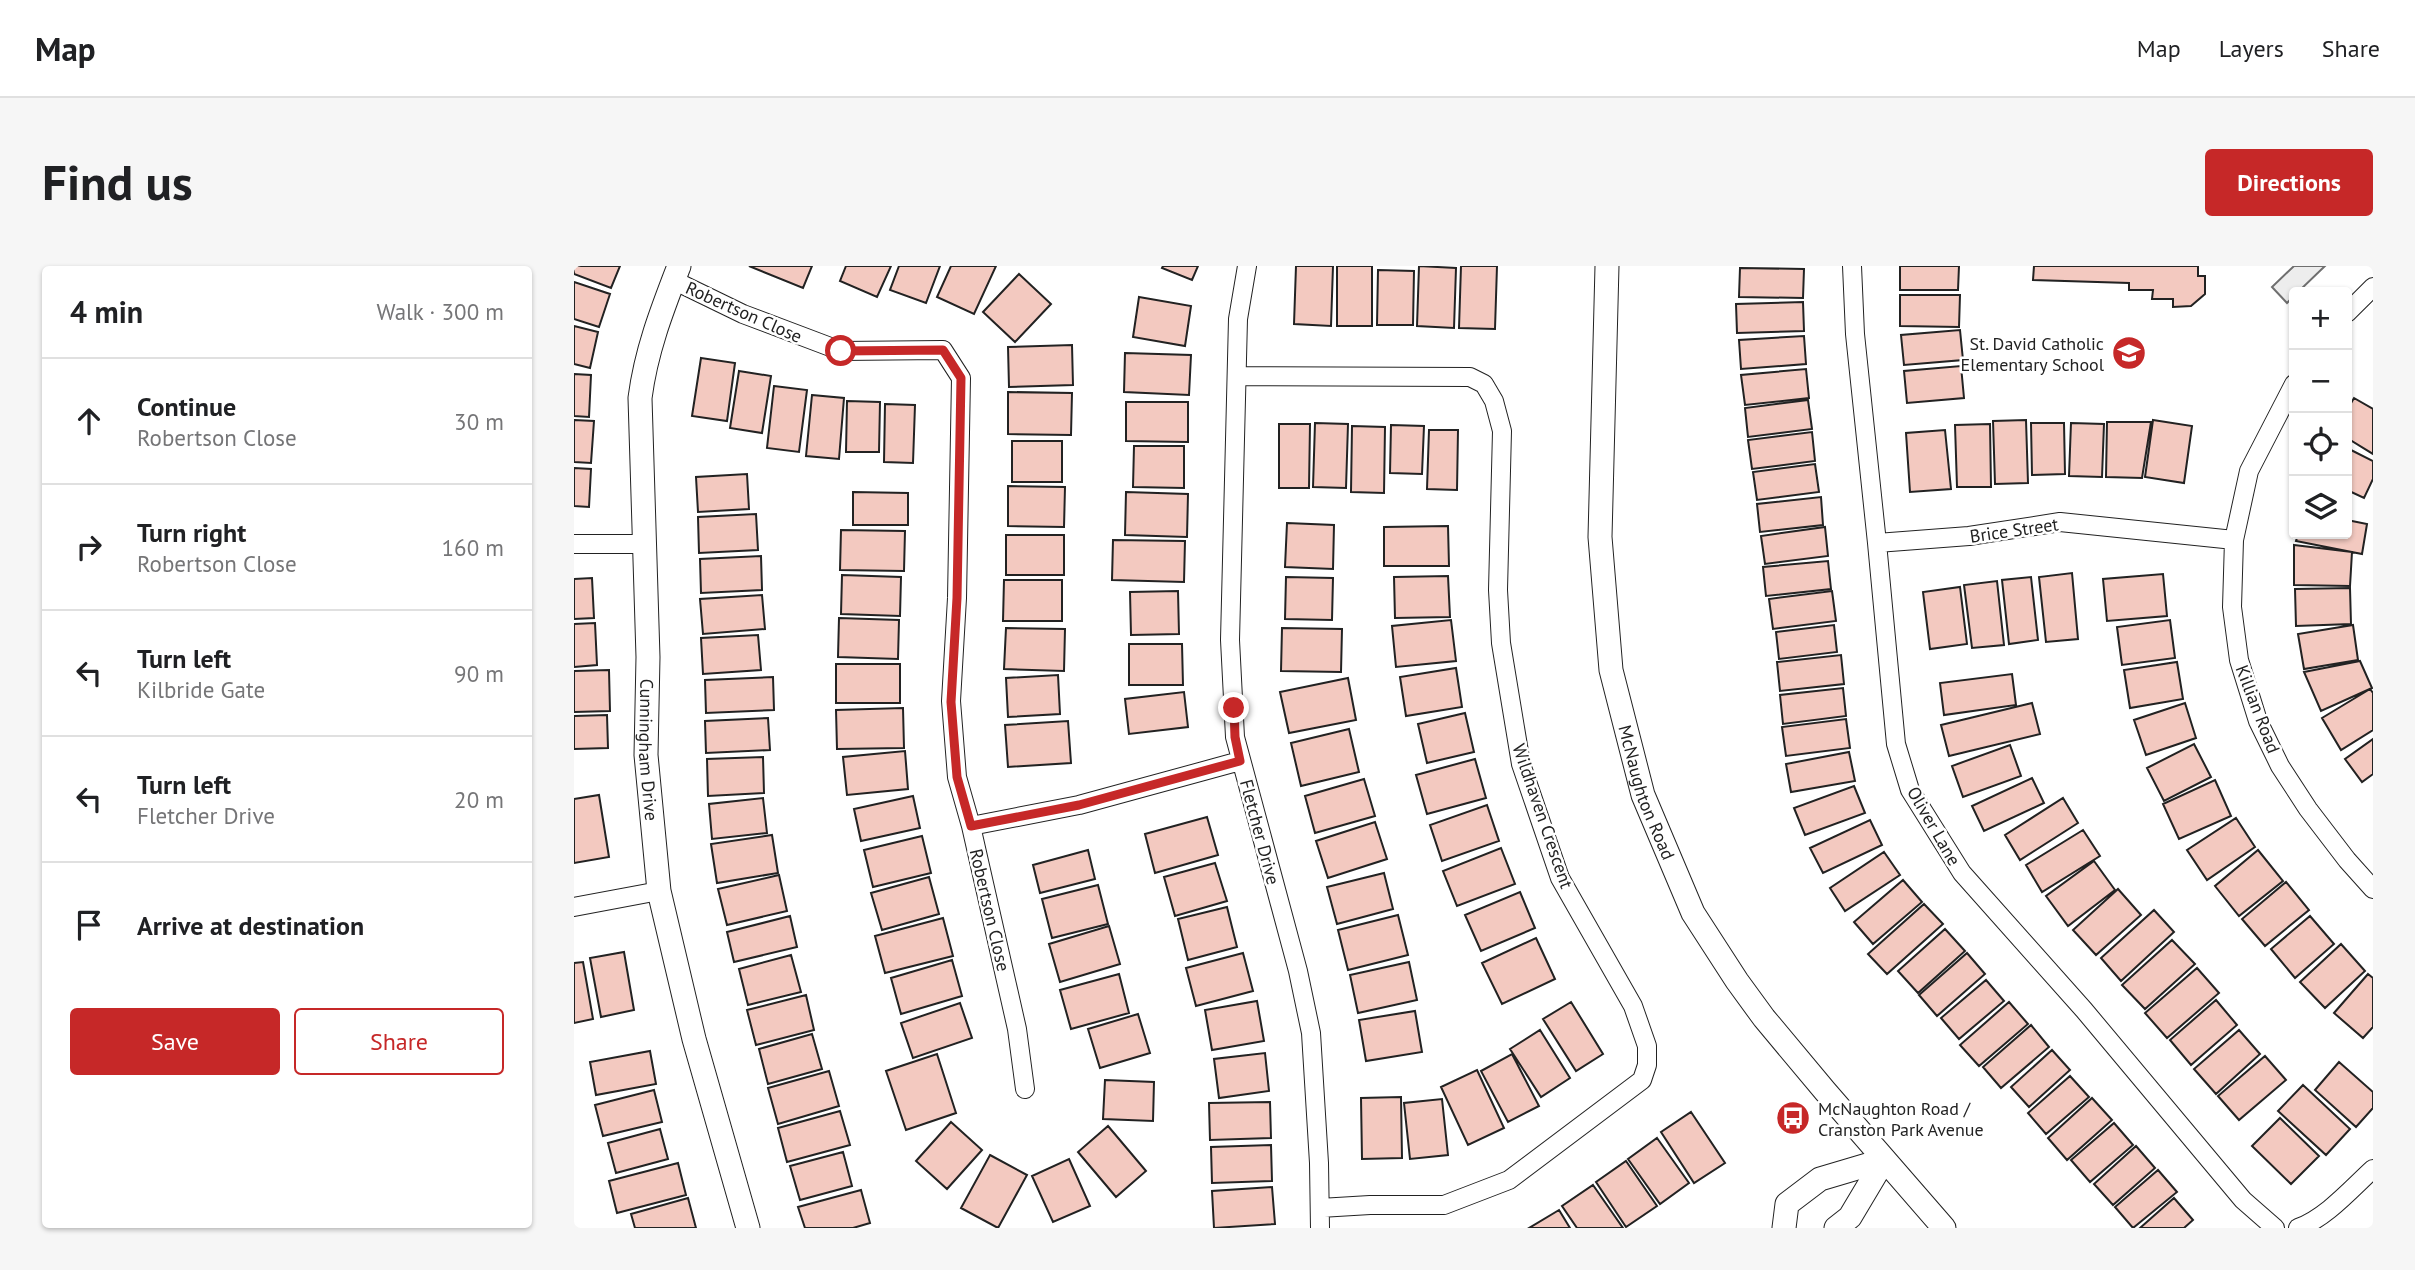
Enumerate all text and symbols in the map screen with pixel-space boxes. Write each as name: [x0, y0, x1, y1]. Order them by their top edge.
text: Map: [35, 27, 96, 70]
text: Map: [2137, 33, 2181, 64]
text: Layers: [2219, 33, 2284, 64]
text: Share: [2322, 33, 2380, 64]
button: Directions: [2205, 149, 2373, 216]
text: Find us: [42, 150, 193, 214]
street label: Robertson Close: [682, 276, 806, 348]
map controls: [2289, 287, 2352, 539]
button: +: [2289, 287, 2352, 350]
text: 4 min: [70, 292, 143, 331]
text: Walk · 300 m: [377, 297, 504, 326]
place label: St. David Catholic Elementary School: [1961, 332, 2105, 376]
school or university icon: St. David Catholic Elementary School: [2110, 334, 2148, 372]
route start: [825, 335, 856, 366]
button: −: [2289, 350, 2352, 413]
text: Continue: [137, 390, 236, 423]
icon: ahead: [70, 402, 108, 440]
text: 30 m: [454, 407, 504, 436]
button: locate: [2289, 413, 2352, 476]
text: Robertson Close: [137, 423, 297, 452]
button: layers: [2289, 476, 2352, 539]
street label: Brice Street: [1968, 512, 2060, 548]
text: Turn right: [137, 516, 246, 549]
icon: right: [70, 528, 108, 566]
text: 160 m: [442, 533, 504, 562]
text: Robertson Close: [137, 549, 297, 578]
text: Turn left: [137, 642, 231, 675]
icon: left: [70, 654, 108, 692]
text: 90 m: [454, 659, 504, 688]
street label: Killian Road: [2231, 662, 2285, 756]
text: Kilbride Gate: [137, 675, 265, 704]
street label: Cunningham Drive: [634, 678, 664, 822]
route end: [1218, 692, 1249, 723]
street label: McNaughton Road: [1614, 722, 1680, 863]
street label: Wildhaven Crescent: [1507, 741, 1579, 891]
text: Turn left: [137, 768, 231, 801]
street label: Fletcher Drive: [1235, 777, 1285, 887]
icon: left: [70, 780, 108, 818]
street label: Oliver Lane: [1902, 782, 1966, 870]
text: 20 m: [454, 785, 504, 814]
text: Fletcher Drive: [137, 801, 275, 830]
street label: Robertson Close: [965, 847, 1015, 973]
icon: arrive: [70, 906, 108, 944]
text: Arrive at destination: [137, 909, 364, 942]
button: Save: [70, 1008, 280, 1075]
button: Share: [294, 1008, 504, 1075]
place label: McNaughton Road / Cranston Park Avenue: [1818, 1097, 1984, 1141]
bus stop icon: McNaughton Road / Cranston Park Avenue: [1774, 1099, 1812, 1137]

